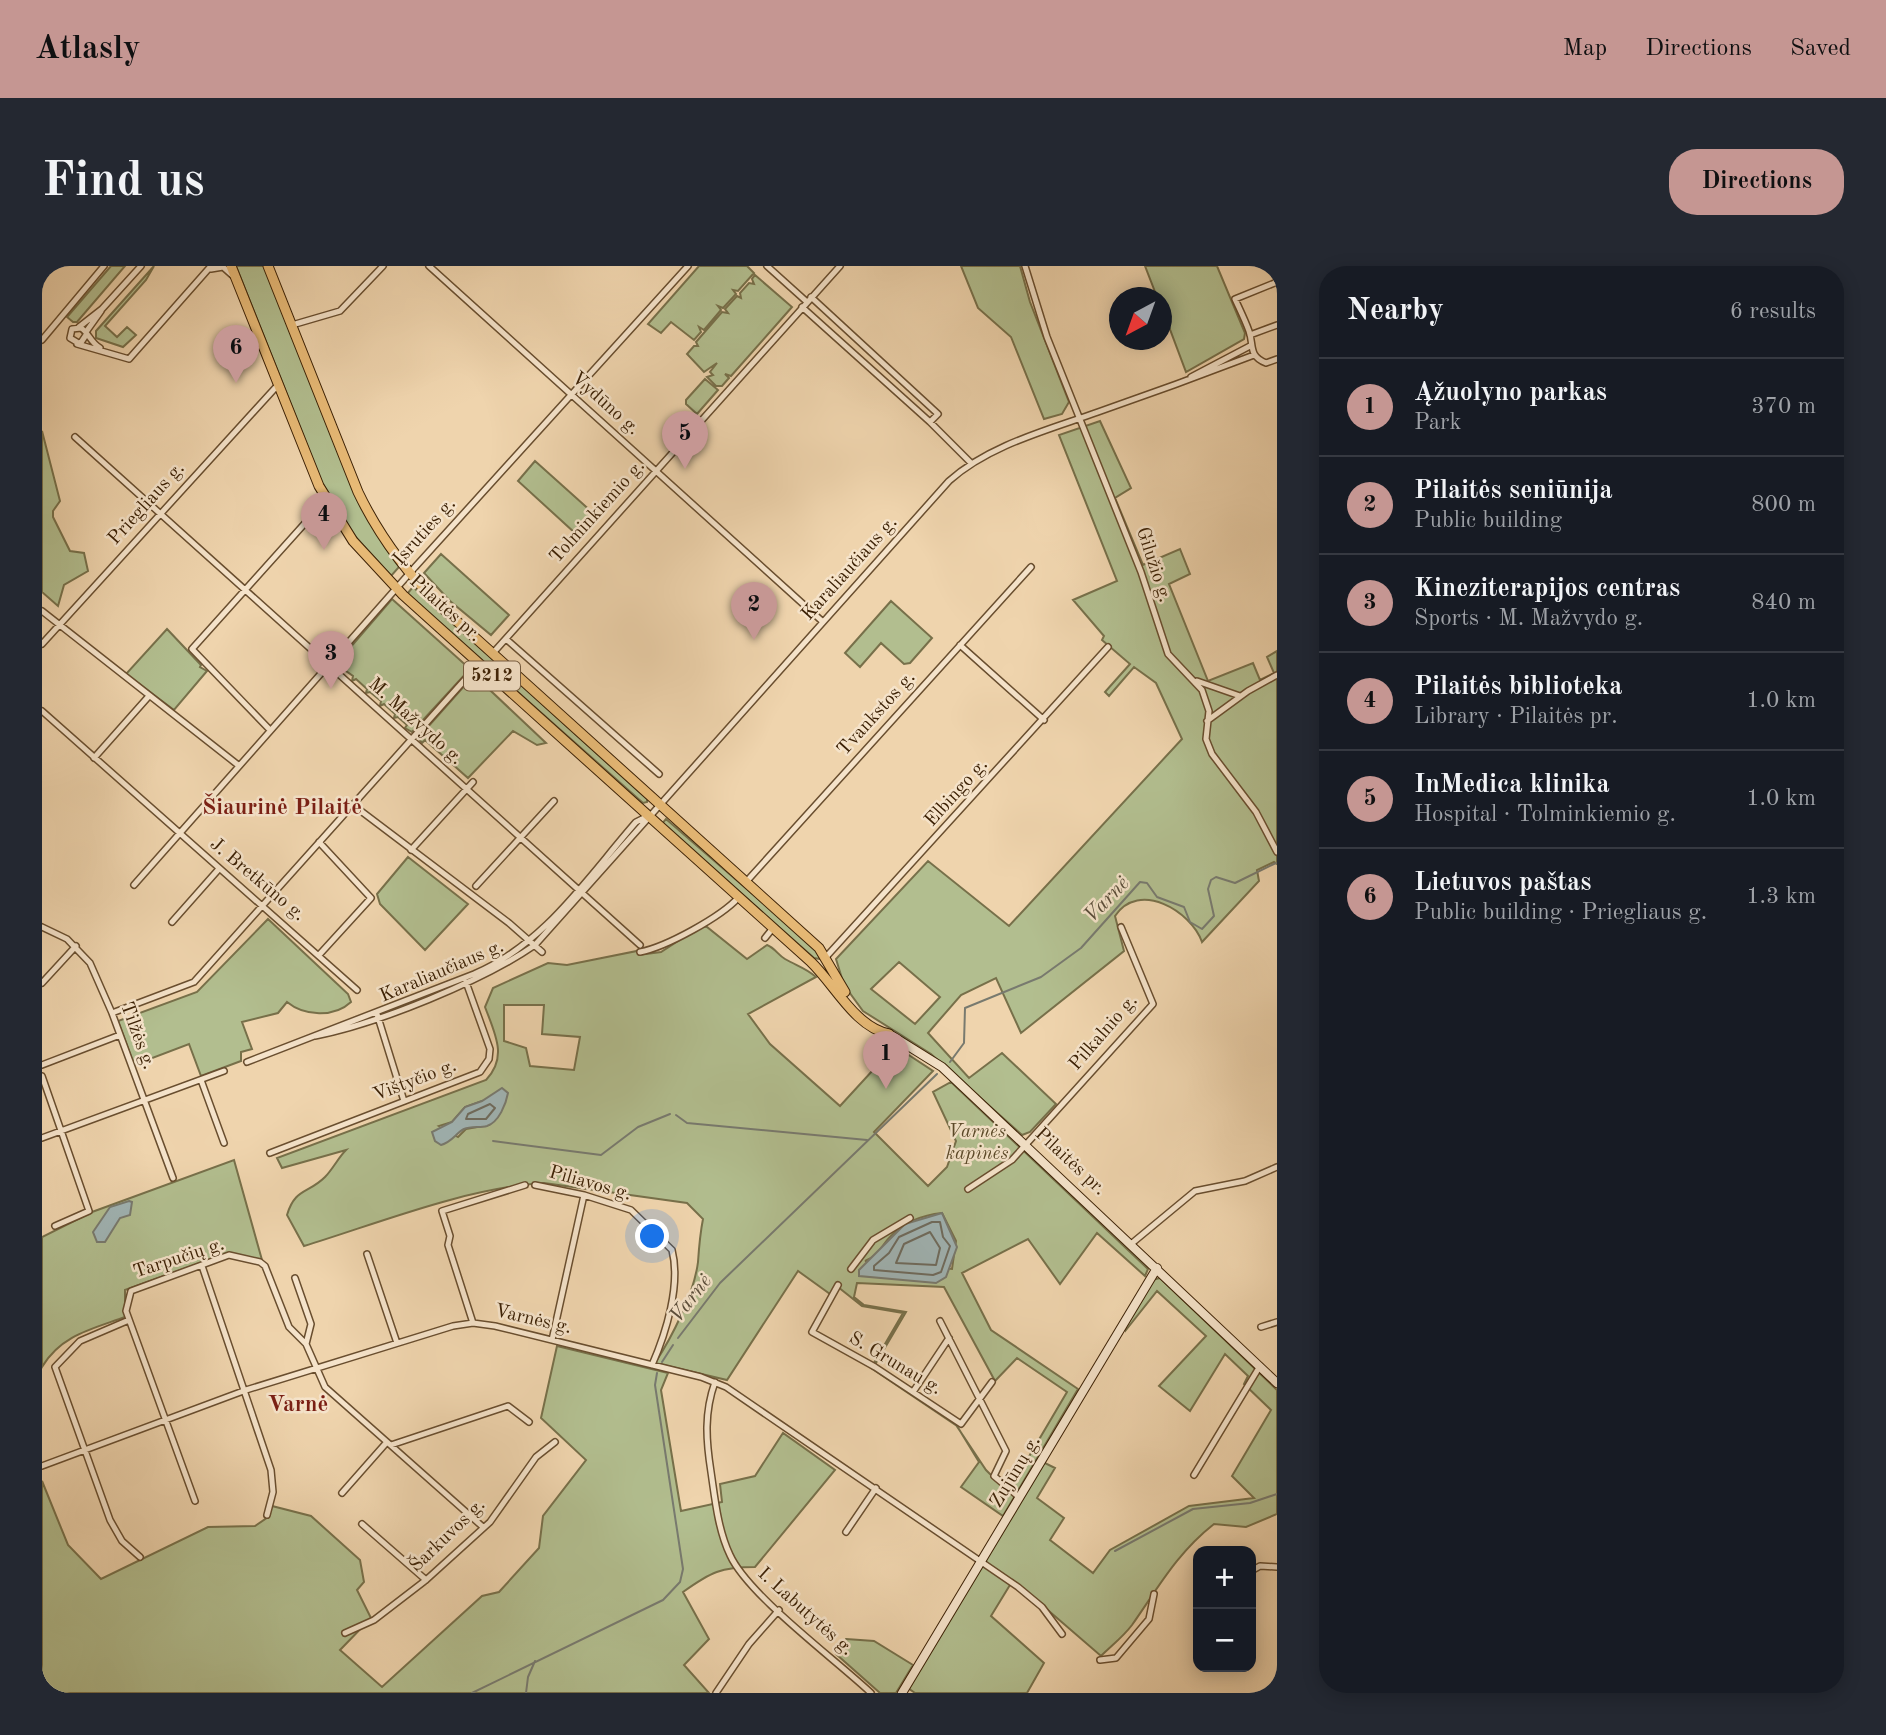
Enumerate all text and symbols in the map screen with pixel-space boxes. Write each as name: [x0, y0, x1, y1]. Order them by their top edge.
text: Atlasly: [35, 33, 140, 66]
text: Map: [1563, 37, 1607, 61]
text: Directions: [1645, 37, 1752, 61]
text: Saved: [1790, 37, 1851, 61]
button: Directions: [1669, 149, 1844, 215]
text: Find us: [42, 158, 205, 207]
north arrow: [1109, 287, 1172, 350]
text: Nearby: [1347, 296, 1444, 326]
text: 6 results: [1730, 300, 1816, 323]
pin: 6: [213, 325, 259, 383]
street label: Vydūno g.: [567, 369, 643, 439]
text: Ąžuolyno parkas: [1414, 380, 1607, 406]
text: 1: [1363, 395, 1377, 418]
text: 370 m: [1751, 395, 1816, 418]
pin: 5: [662, 411, 708, 469]
text: Park: [1414, 411, 1461, 434]
street label: Tolminkiemio g.: [547, 457, 649, 567]
street label: Priegliaus g.: [105, 459, 189, 549]
text: Pilaitės seniūnija: [1414, 478, 1613, 504]
pin: 4: [301, 492, 347, 550]
text: 2: [1363, 493, 1377, 516]
text: 800 m: [1751, 493, 1816, 516]
street label: Įsruties g.: [390, 495, 460, 569]
text: Public building: [1414, 509, 1562, 532]
street label: Karaliaučiaus g.: [799, 513, 901, 625]
street label: Gilužio g.: [1132, 525, 1174, 605]
street label: Pilaitės pr.: [405, 572, 485, 646]
text: Kineziterapijos centras: [1414, 576, 1680, 602]
pin: 2: [731, 582, 777, 640]
text: 3: [1363, 591, 1377, 614]
text: 840 m: [1751, 591, 1816, 614]
text: Sports · M. Mažvydo g.: [1414, 607, 1643, 630]
pin: 3: [308, 631, 354, 689]
road number: 5212: [464, 662, 520, 690]
street label: Tvankstos g.: [834, 668, 920, 760]
text: Pilaitės biblioteka: [1414, 674, 1623, 700]
street label: M. Mažvydo g.: [364, 675, 466, 769]
text: 4: [1363, 689, 1377, 712]
text: 1.0 km: [1746, 689, 1816, 712]
text: Library · Pilaitės pr.: [1414, 705, 1618, 728]
street label: Elbingo g.: [922, 755, 992, 831]
text: InMedica klinika: [1414, 772, 1610, 798]
text: 5: [1363, 787, 1377, 810]
text: 1.0 km: [1746, 787, 1816, 810]
district label: Šiaurinė Pilaitė: [202, 792, 362, 819]
text: Hospital · Tolminkiemio g.: [1414, 803, 1676, 826]
street label: J. Bretkūno g.: [206, 835, 308, 925]
text: Lietuvos paštas: [1414, 870, 1591, 896]
water label: Varnė: [1080, 873, 1134, 927]
text: 6: [1363, 885, 1377, 908]
text: 1.3 km: [1746, 885, 1816, 908]
text: Public building · Priegliaus g.: [1414, 901, 1707, 924]
street label: Karaliaučiaus g.: [377, 937, 507, 1007]
street label: Pilkalnio g.: [1066, 992, 1142, 1074]
street label: Tilžės g.: [116, 1000, 158, 1072]
pin: 1: [863, 1031, 909, 1089]
street label: Vištyčio g.: [371, 1056, 459, 1106]
park label: Varnės kapinės: [946, 1123, 1008, 1164]
street label: Pilaitės pr.: [1031, 1124, 1109, 1200]
street label: Piliavos g.: [547, 1163, 633, 1205]
your location: [635, 1219, 669, 1253]
street label: Tarpučių g.: [131, 1235, 227, 1283]
water label: Varnė: [666, 1271, 716, 1327]
street label: Varnės g.: [493, 1302, 573, 1338]
street label: S. Grunau g.: [845, 1329, 945, 1399]
district label: Varnė: [268, 1393, 328, 1416]
street label: Zujūnų g.: [987, 1433, 1045, 1511]
street label: Šarkuvos g.: [403, 1492, 489, 1576]
map controls: [1193, 1546, 1256, 1672]
button: +: [1193, 1546, 1256, 1609]
street label: I. Labutytės g.: [754, 1564, 856, 1660]
button: −: [1193, 1609, 1256, 1672]

